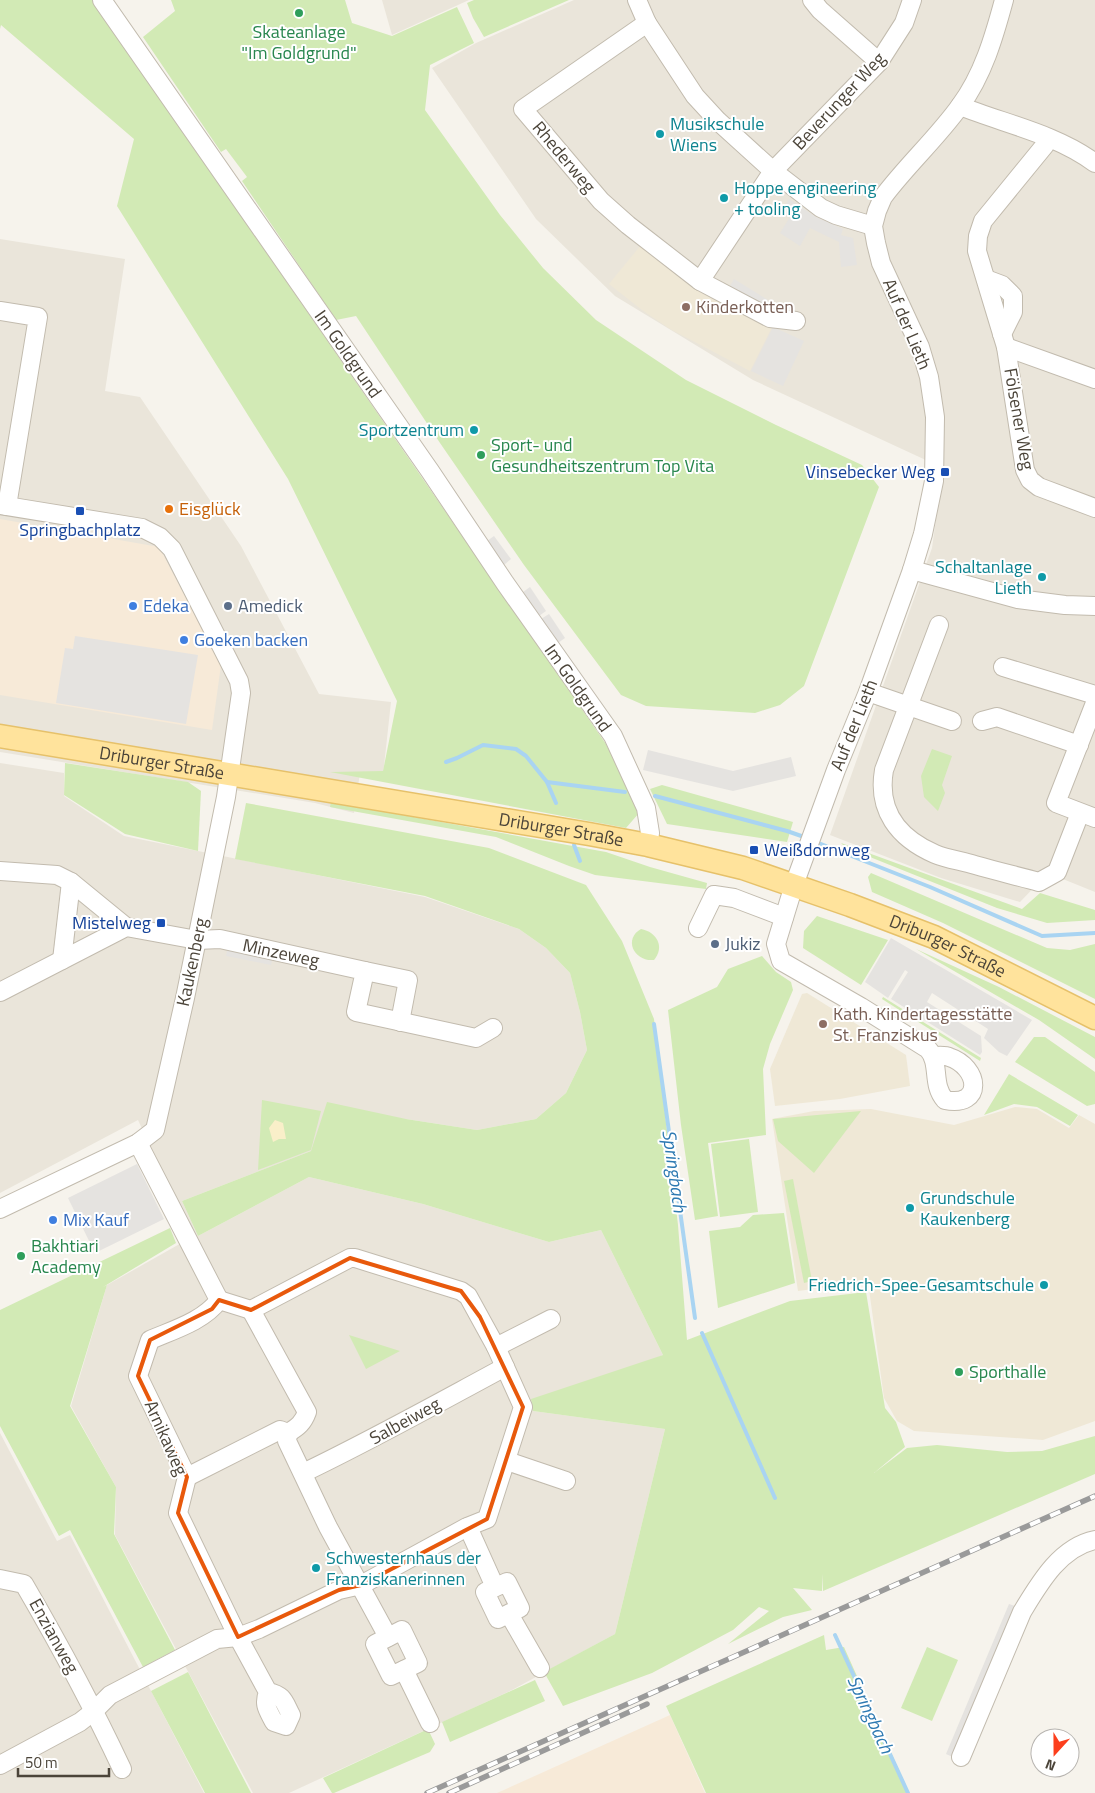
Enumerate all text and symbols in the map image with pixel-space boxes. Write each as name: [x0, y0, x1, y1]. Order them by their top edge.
marker: Skateanlage "Im Goldgrund": [293, 7, 305, 19]
place label: Skateanlage "Im Goldgrund": [241, 18, 357, 66]
street label: Beverunger Weg: [786, 46, 891, 156]
place label: Musikschule Wiens: [670, 110, 764, 158]
street label: Rhederweg: [526, 115, 603, 199]
marker: Musikschule Wiens: [654, 128, 666, 140]
place label: Hoppe engineering + tooling: [734, 174, 876, 222]
marker: Hoppe engineering + tooling: [718, 192, 730, 204]
street label: Auf der Lieth: [876, 274, 939, 374]
place label: Kinderkotten: [696, 293, 794, 320]
marker: Kinderkotten: [680, 301, 692, 313]
street label: Im Goldgrund: [308, 304, 389, 403]
street label: Fölsener Weg: [997, 366, 1042, 472]
place label: Sportzentrum: [359, 416, 464, 443]
marker: Sportzentrum: [468, 424, 480, 436]
place label: Sport- und Gesundheitszentrum Top Vita: [491, 431, 714, 479]
marker: Sport- und Gesundheitszentrum Top Vita: [475, 449, 487, 461]
place label: Vinsebecker Weg: [805, 458, 935, 485]
marker: Vinsebecker Weg: [939, 466, 951, 478]
place label: Eisglück: [179, 495, 241, 522]
marker: Eisglück: [163, 503, 175, 515]
marker: Springbachplatz: [74, 505, 86, 517]
place label: Springbachplatz: [19, 516, 141, 543]
place label: Schaltanlage Lieth: [935, 553, 1032, 601]
marker: Schaltanlage Lieth: [1036, 571, 1048, 583]
place label: Edeka: [143, 592, 189, 619]
place label: Amedick: [238, 592, 303, 619]
marker: Edeka: [127, 600, 139, 612]
marker: Amedick: [222, 600, 234, 612]
place label: Goeken backen: [194, 626, 308, 653]
marker: Goeken backen: [178, 634, 190, 646]
street label: Im Goldgrund: [538, 638, 619, 737]
street label: Auf der Lieth: [823, 675, 884, 775]
street label: Driburger Straße: [97, 739, 226, 786]
street label: Driburger Straße: [497, 805, 626, 853]
place label: Weißdornweg: [764, 836, 870, 863]
marker: Weißdornweg: [748, 844, 760, 856]
street label: Driburger Straße: [885, 907, 1011, 984]
place label: Mistelweg: [72, 909, 151, 936]
street label: Kaukenberg: [169, 915, 214, 1009]
marker: Mistelweg: [155, 917, 167, 929]
place label: Jukiz: [725, 930, 761, 957]
street label: Minzeweg: [240, 931, 322, 974]
marker: Jukiz: [709, 938, 721, 950]
place label: Kath. Kindertagesstätte St. Franziskus: [833, 1000, 1012, 1048]
marker: Kath. Kindertagesstätte St. Franziskus: [817, 1018, 829, 1030]
water label: Springbach: [655, 1128, 696, 1215]
place label: Grundschule Kaukenberg: [920, 1184, 1015, 1232]
marker: Grundschule Kaukenberg: [904, 1202, 916, 1214]
place label: Mix Kauf: [63, 1206, 129, 1233]
marker: Mix Kauf: [47, 1214, 59, 1226]
place label: Bakhtiari Academy: [31, 1232, 101, 1280]
marker: Bakhtiari Academy: [15, 1250, 27, 1262]
place label: Friedrich-Spee-Gesamtschule: [808, 1271, 1034, 1298]
marker: Friedrich-Spee-Gesamtschule: [1038, 1279, 1050, 1291]
place label: Sporthalle: [969, 1358, 1046, 1385]
marker: Sporthalle: [953, 1366, 965, 1378]
street label: Salbeiweg: [364, 1390, 445, 1451]
street label: Arnikaweg: [138, 1396, 195, 1480]
place label: Schwesternhaus der Franziskanerinnen: [326, 1544, 481, 1592]
marker: Schwesternhaus der Franziskanerinnen: [310, 1562, 322, 1574]
street label: Enzianweg: [23, 1593, 86, 1678]
water label: Springbach: [841, 1670, 902, 1758]
north arrow: [1030, 1728, 1080, 1778]
scale bar: [18, 1746, 109, 1778]
text: 50 m: [25, 1751, 58, 1774]
text: N: [1042, 1754, 1058, 1777]

